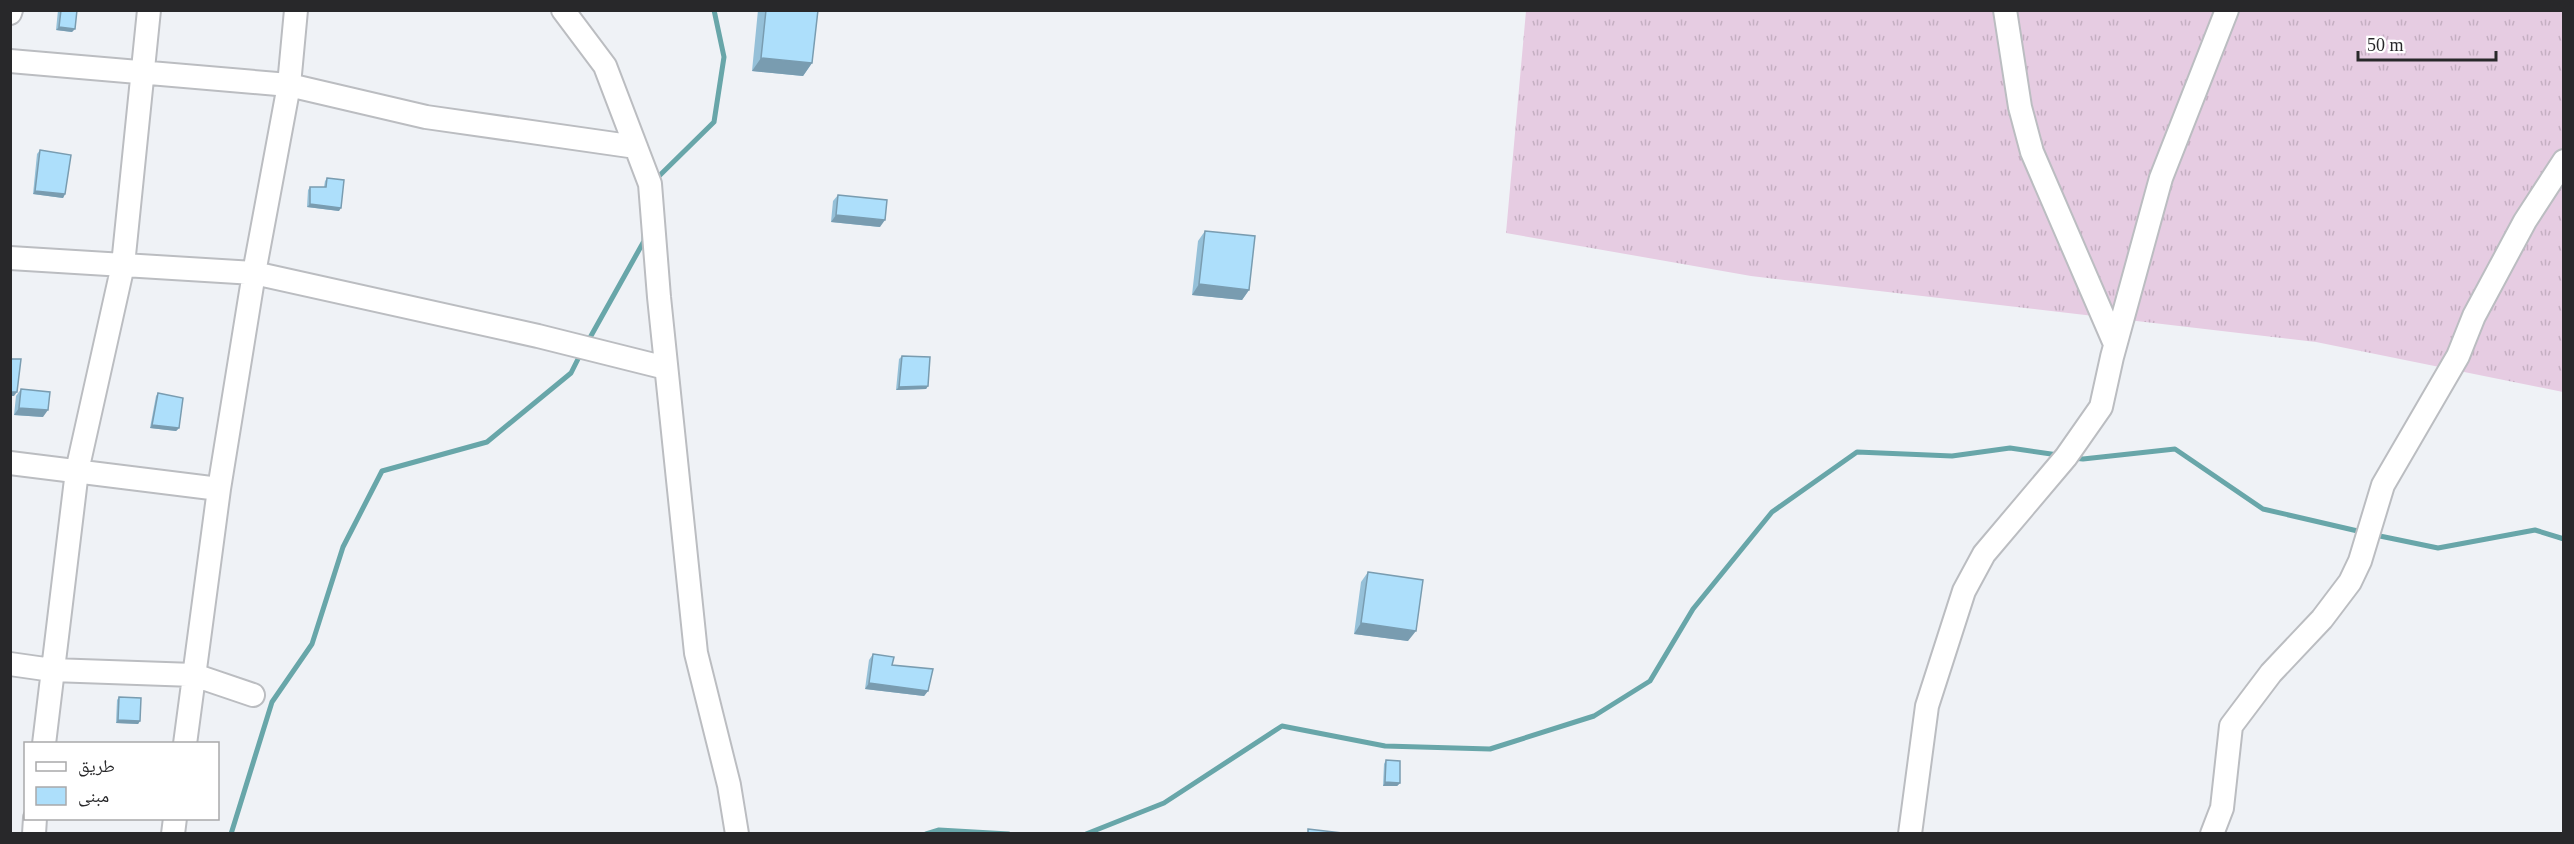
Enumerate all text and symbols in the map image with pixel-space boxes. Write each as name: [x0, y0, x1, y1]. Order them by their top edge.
scale bar: [2358, 24, 2496, 62]
text: 50 m: [2367, 35, 2404, 55]
legend: [24, 742, 219, 820]
text: طريق: [78, 756, 115, 777]
text: مبنى: [78, 786, 109, 807]

